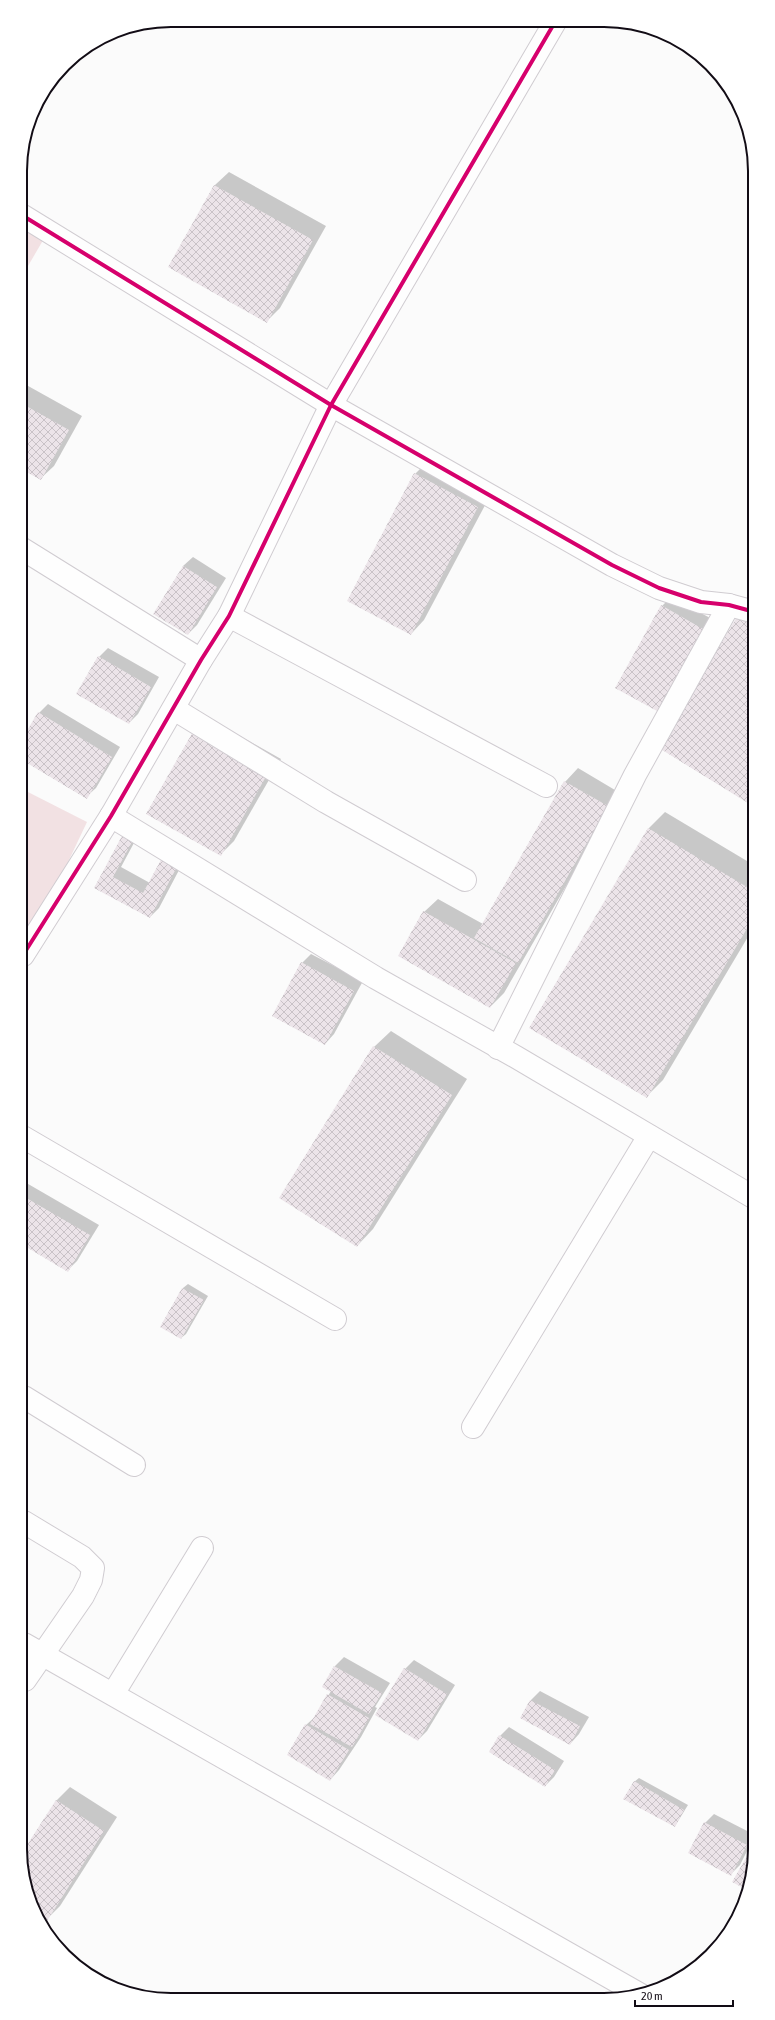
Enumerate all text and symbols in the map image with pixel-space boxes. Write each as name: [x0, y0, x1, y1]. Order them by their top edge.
scale bar: [635, 1982, 733, 2008]
text: 20 m: [641, 1989, 663, 2003]

